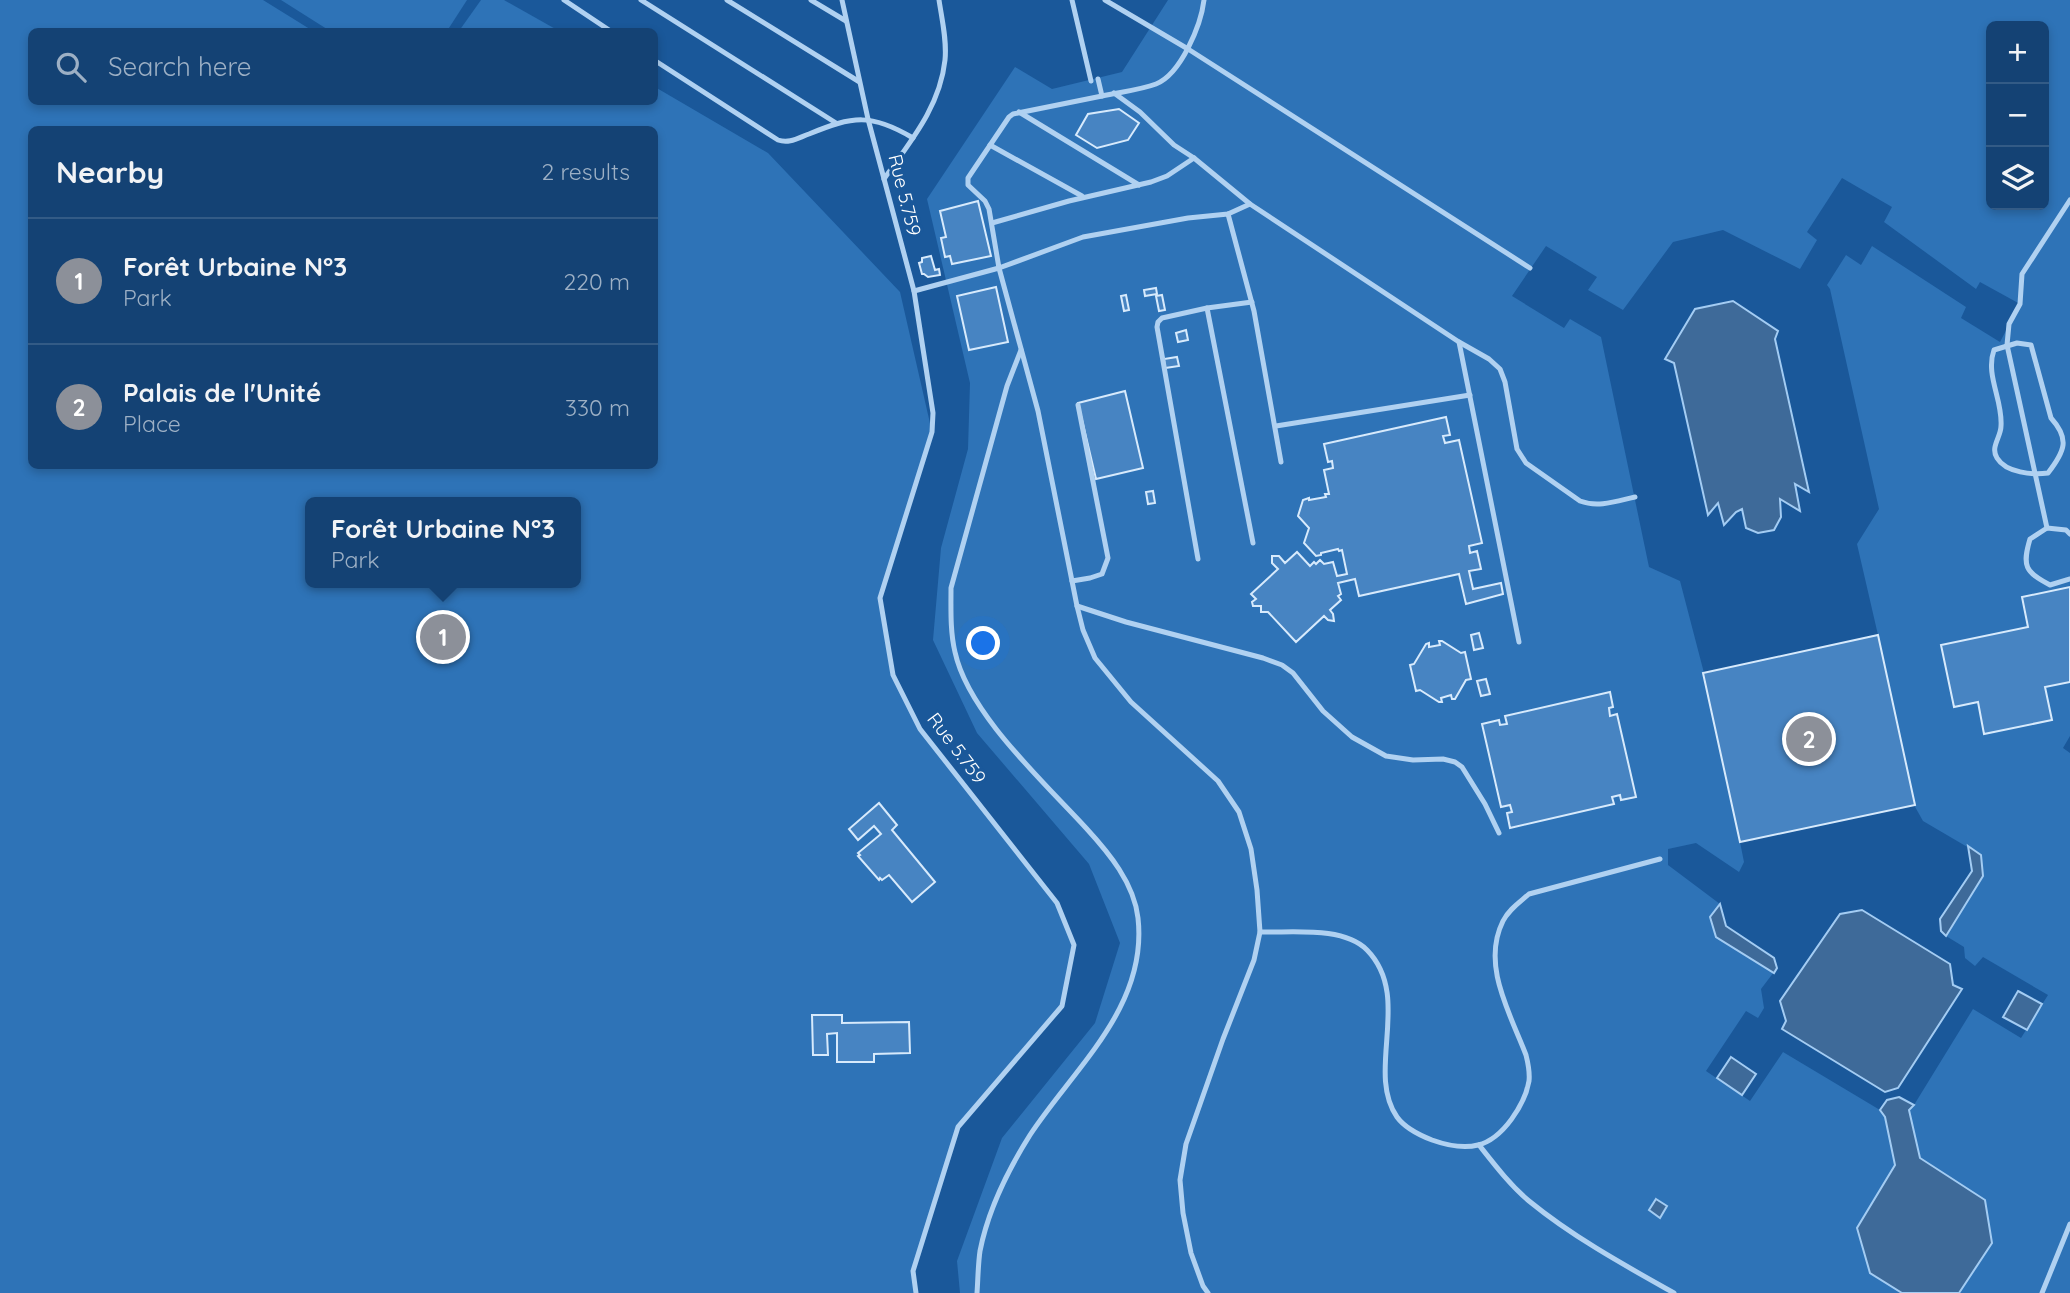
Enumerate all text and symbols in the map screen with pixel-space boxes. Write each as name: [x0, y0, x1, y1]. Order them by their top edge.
map controls: [1986, 21, 2049, 210]
button: +: [1986, 21, 2049, 84]
search box: [28, 28, 658, 105]
icon: search: [52, 48, 90, 86]
text: Search here: [108, 50, 252, 83]
button: −: [1986, 84, 2049, 147]
button: layers: [1986, 147, 2049, 210]
street label: Rue 5.759: [883, 152, 927, 238]
text: Nearby: [56, 153, 164, 191]
text: 2 results: [541, 157, 630, 186]
text: Forêt Urbaine N°3: [123, 250, 347, 283]
text: 1: [75, 267, 83, 296]
text: 220 m: [564, 267, 630, 296]
text: Park: [123, 283, 172, 312]
text: Palais de l'Unité: [123, 376, 321, 409]
text: 2: [72, 393, 86, 422]
text: 330 m: [565, 393, 630, 422]
text: Place: [123, 409, 181, 438]
popup: [305, 497, 581, 588]
text: Forêt Urbaine N°3: [331, 512, 555, 545]
text: Park: [331, 545, 380, 574]
pin: 1: [420, 611, 466, 663]
your location: [966, 626, 1000, 660]
street label: Rue 5.759: [922, 708, 992, 788]
pin: 2: [1786, 713, 1832, 765]

